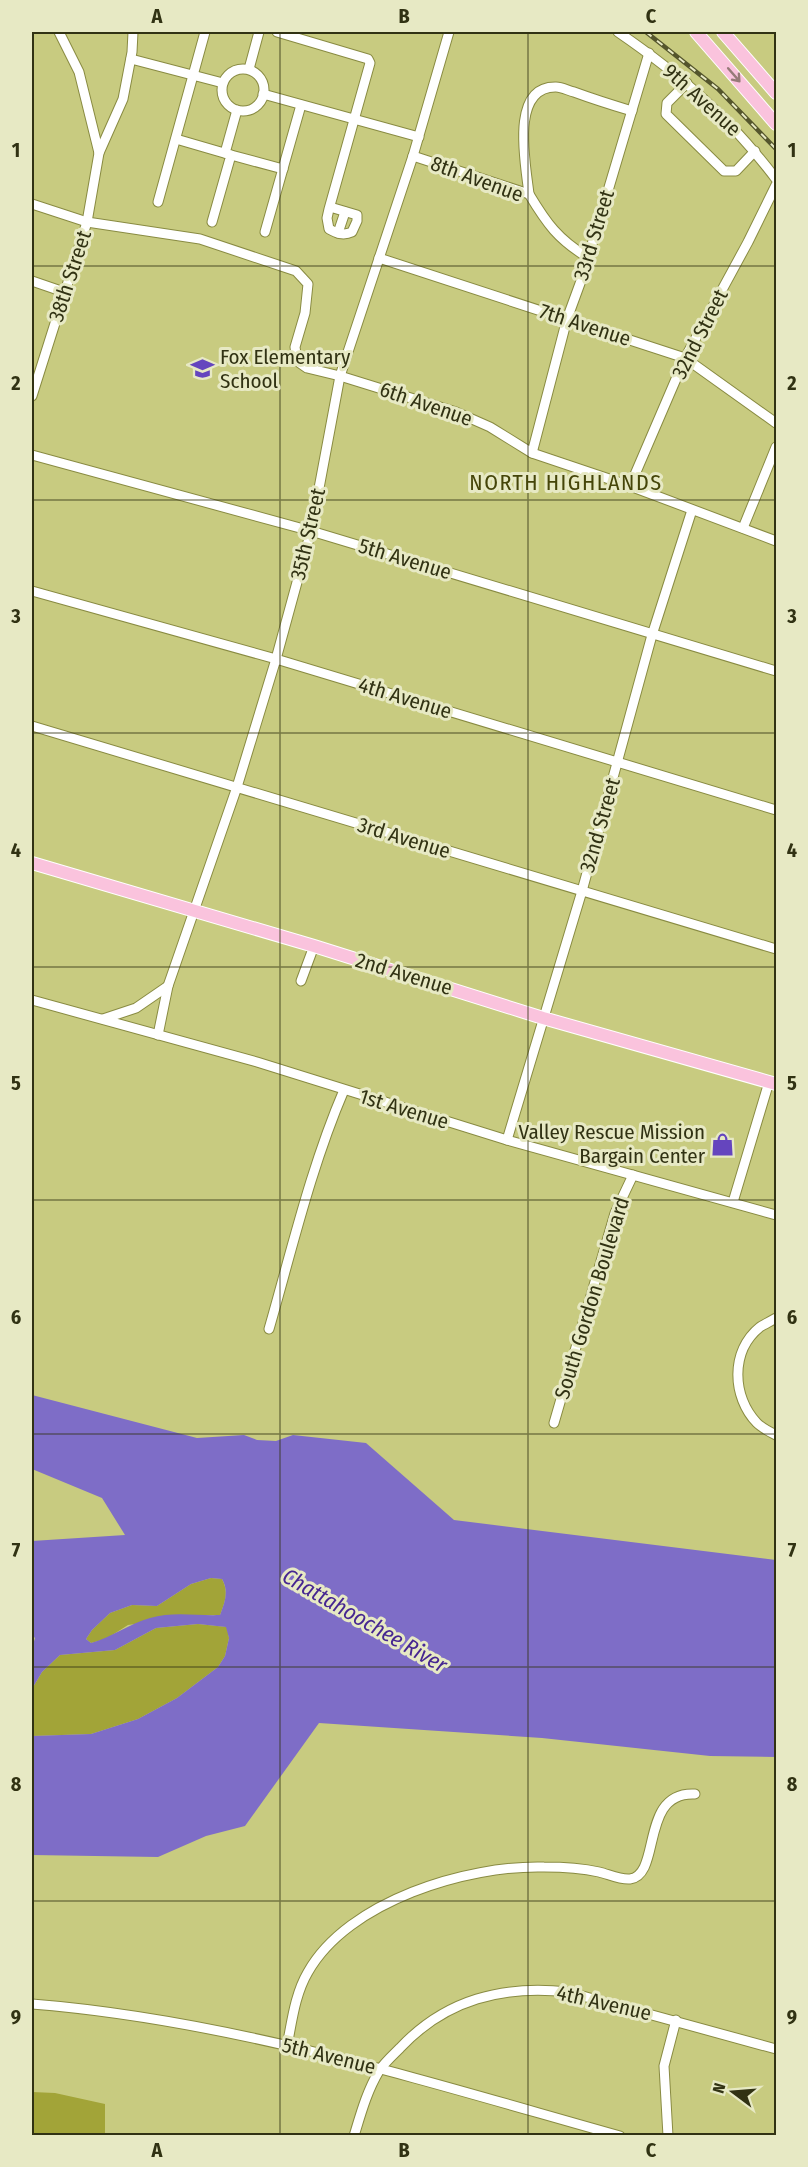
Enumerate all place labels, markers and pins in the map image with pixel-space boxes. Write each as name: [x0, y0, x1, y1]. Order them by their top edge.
place label: Fox Elementary School: [220, 344, 351, 394]
school or university icon: Fox Elementary School: [189, 356, 215, 382]
place label: Valley Rescue Mission Bargain Center: [519, 1119, 706, 1169]
shop icon: Valley Rescue Mission Bargain Center: [710, 1131, 736, 1157]

